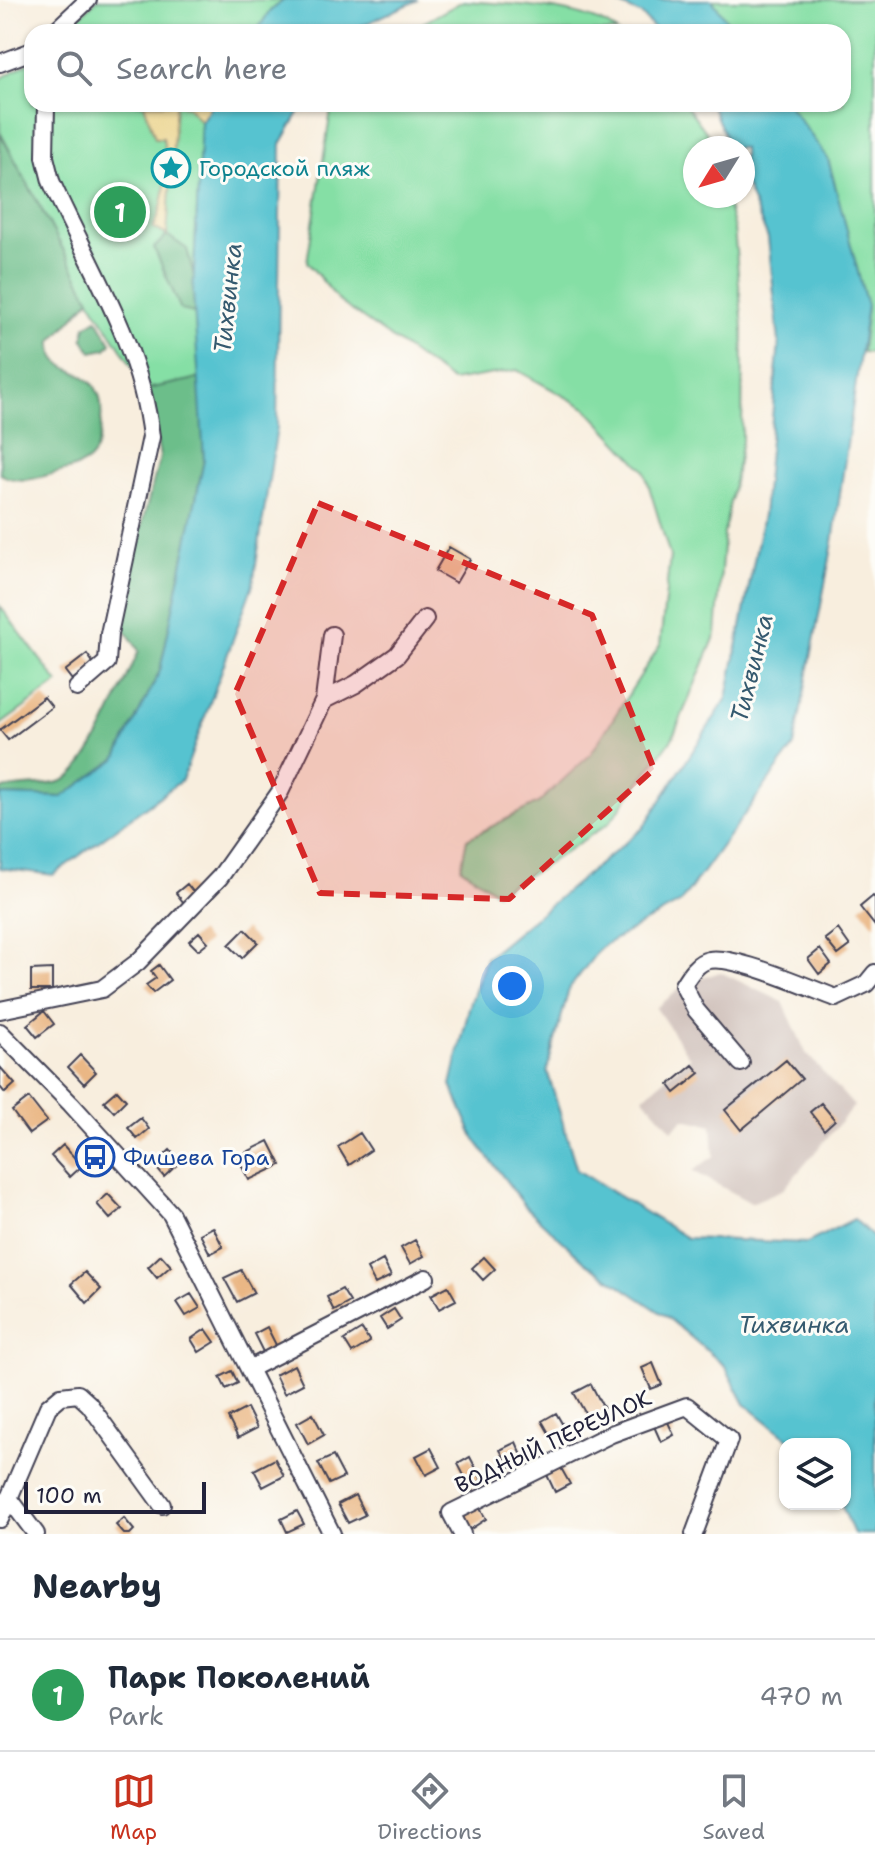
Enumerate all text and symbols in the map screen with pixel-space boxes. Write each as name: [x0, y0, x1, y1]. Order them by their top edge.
search box: [24, 24, 851, 112]
icon: search: [52, 46, 96, 90]
text: Search here: [116, 48, 287, 89]
north arrow: [683, 136, 755, 208]
place icon: Городской пляж: [150, 147, 192, 189]
place label: Городской пляж: [199, 154, 370, 183]
pin: 1: [94, 182, 146, 242]
water label: Тихвинка: [206, 241, 250, 355]
water label: Тихвинка: [723, 610, 781, 726]
your location: [492, 966, 532, 1006]
bus stop icon: Фишева Гора: [74, 1136, 116, 1178]
place label: Фишева Гора: [123, 1143, 270, 1172]
water label: Тихвинка: [739, 1309, 849, 1341]
street label: ВОДНЫЙ ПЕРЕУЛОК: [450, 1383, 656, 1500]
map controls: [779, 1438, 851, 1510]
button: layers: [779, 1438, 851, 1510]
scale bar: [24, 1478, 206, 1514]
text: 100 m: [36, 1481, 102, 1510]
text: Nearby: [32, 1563, 162, 1609]
text: Парк Поколений: [108, 1657, 370, 1698]
text: 1: [52, 1678, 64, 1713]
text: 470 m: [760, 1678, 843, 1713]
text: Park: [108, 1698, 164, 1733]
tab: Map: [110, 1769, 157, 1846]
tab: Directions: [377, 1769, 482, 1846]
tab: Saved: [702, 1769, 765, 1846]

